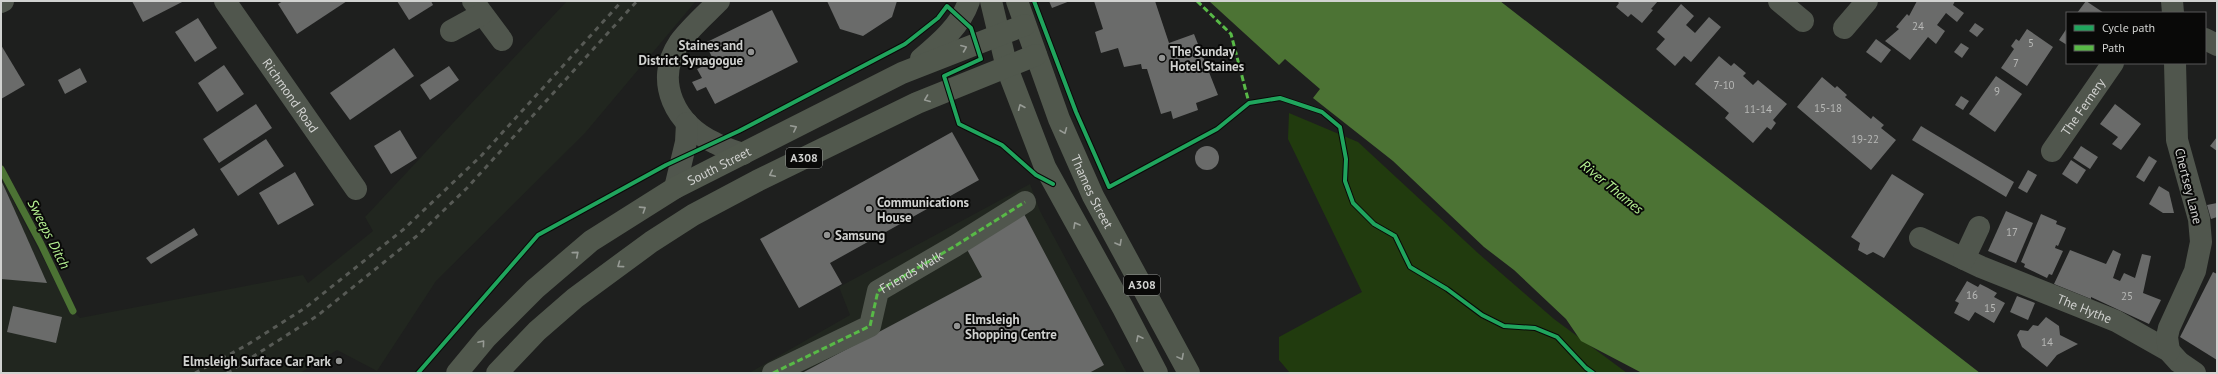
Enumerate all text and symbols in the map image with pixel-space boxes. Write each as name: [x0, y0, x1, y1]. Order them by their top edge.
legend: [2066, 12, 2206, 64]
house number: 24: [1912, 19, 1924, 33]
text: Cycle path: [2102, 20, 2155, 35]
house number: 5: [2028, 36, 2034, 50]
place label: Staines and District Synagogue: [638, 37, 743, 69]
text: Path: [2102, 40, 2125, 55]
place label: The Sunday Hotel Staines: [1170, 43, 1245, 75]
one-way arrow: [961, 44, 968, 52]
marker: Staines and District Synagogue: [746, 47, 756, 57]
marker: The Sunday Hotel Staines: [1157, 53, 1167, 63]
street label: Richmond Road: [259, 55, 322, 136]
house number: 7: [2013, 56, 2019, 70]
street label: The Fernery: [2057, 75, 2109, 139]
house number: 7-10: [1713, 78, 1735, 92]
house number: 9: [1994, 84, 2000, 98]
one-way arrow: [923, 95, 930, 103]
house number: 15-18: [1814, 101, 1842, 115]
house number: 11-14: [1744, 102, 1772, 116]
one-way arrow: [1018, 103, 1026, 111]
one-way arrow: [790, 125, 798, 133]
one-way arrow: [1060, 128, 1068, 135]
house number: 19-22: [1851, 132, 1879, 146]
street label: South Street: [684, 143, 754, 189]
street label: Chertsey Lane: [2171, 146, 2206, 226]
road number: A308: [786, 148, 822, 168]
street label: Thames Street: [1067, 152, 1117, 232]
water label: River Thames: [1577, 156, 1648, 218]
one-way arrow: [769, 169, 776, 177]
place label: Communications House: [877, 194, 969, 226]
water label: Sweeps Ditch: [24, 196, 74, 272]
marker: Communications House: [864, 204, 874, 214]
one-way arrow: [639, 206, 646, 214]
one-way arrow: [1073, 222, 1080, 229]
house number: 17: [2006, 225, 2018, 239]
place label: Samsung: [835, 227, 885, 244]
marker: Samsung: [822, 230, 832, 240]
one-way arrow: [1114, 239, 1121, 246]
street label: Friends Walk: [876, 247, 947, 297]
one-way arrow: [572, 251, 579, 258]
one-way arrow: [617, 261, 624, 268]
road number: A308: [1124, 275, 1160, 295]
house number: 16: [1966, 288, 1978, 302]
house number: 25: [2121, 289, 2133, 303]
street label: The Hythe: [2054, 290, 2114, 327]
house number: 15: [1984, 301, 1996, 315]
place label: Elmsleigh Shopping Centre: [965, 311, 1057, 343]
marker: Elmsleigh Shopping Centre: [952, 321, 962, 331]
one-way arrow: [1136, 335, 1144, 342]
house number: 14: [2041, 335, 2053, 349]
one-way arrow: [477, 340, 484, 348]
place label: Elmsleigh Surface Car Park: [183, 353, 332, 370]
one-way arrow: [1176, 353, 1184, 360]
marker: Elmsleigh Surface Car Park: [334, 356, 344, 366]

